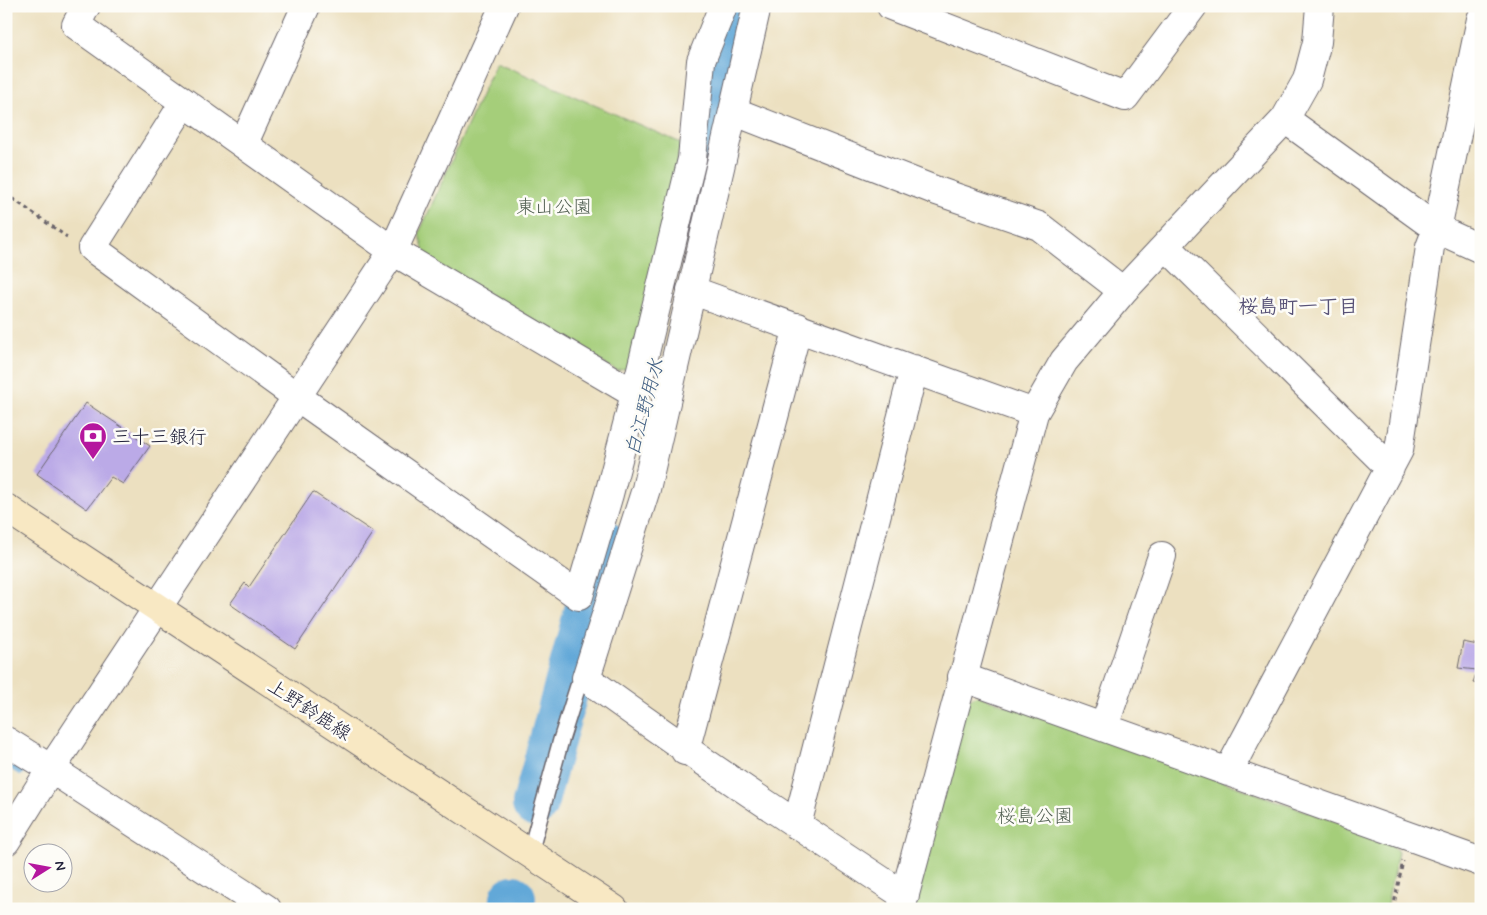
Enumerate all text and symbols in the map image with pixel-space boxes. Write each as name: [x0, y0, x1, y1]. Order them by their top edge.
park label: 東山公園: [516, 195, 592, 220]
district label: 桜島町一丁目: [1238, 294, 1358, 321]
water label: 白江野用水: [619, 356, 671, 459]
bank icon: 三十三銀行: [78, 421, 108, 460]
place label: 三十三銀行: [112, 425, 207, 450]
street label: 上野鈴鹿線: [263, 674, 356, 747]
park label: 桜島公園: [997, 804, 1073, 829]
north arrow: [22, 842, 72, 892]
text: N: [50, 859, 70, 872]

